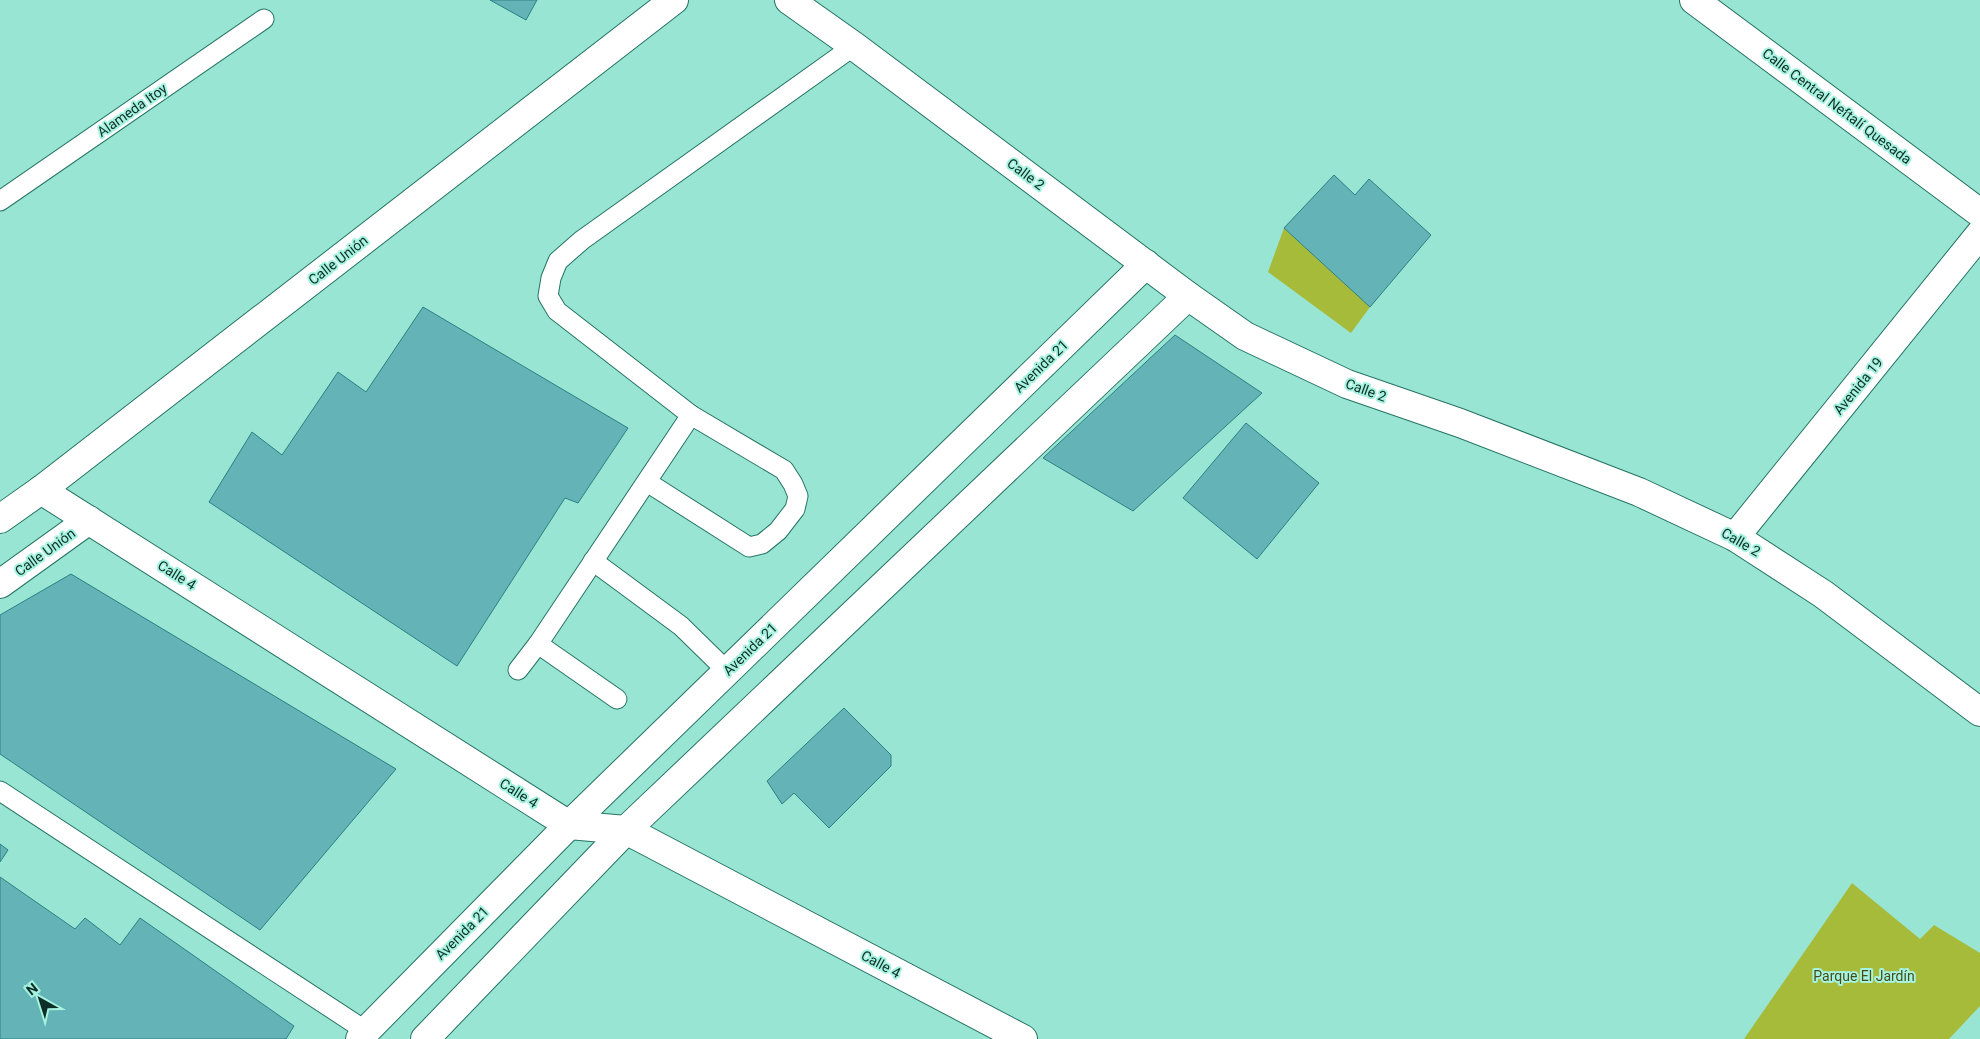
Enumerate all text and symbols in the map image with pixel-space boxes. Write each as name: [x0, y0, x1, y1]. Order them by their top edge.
street label: Calle Central Neftalí Quesada: [1759, 45, 1915, 167]
street label: Alameda Itoy: [94, 80, 170, 140]
street label: Calle 2: [1004, 155, 1048, 193]
street label: Calle Unión: [305, 232, 371, 288]
street label: Avenida 21: [1011, 336, 1071, 396]
street label: Avenida 19: [1830, 354, 1886, 418]
street label: Calle 2: [1343, 375, 1389, 405]
street label: Calle 2: [1719, 524, 1763, 560]
street label: Calle Unión: [12, 525, 78, 579]
street label: Calle 4: [155, 557, 199, 593]
street label: Avenida 21: [720, 619, 780, 679]
street label: Calle 4: [497, 775, 541, 811]
street label: Avenida 21: [432, 903, 492, 963]
street label: Calle 4: [859, 947, 904, 981]
park label: Parque El Jardín: [1813, 968, 1915, 984]
north arrow: [15, 974, 65, 1024]
text: N: [23, 980, 41, 998]

